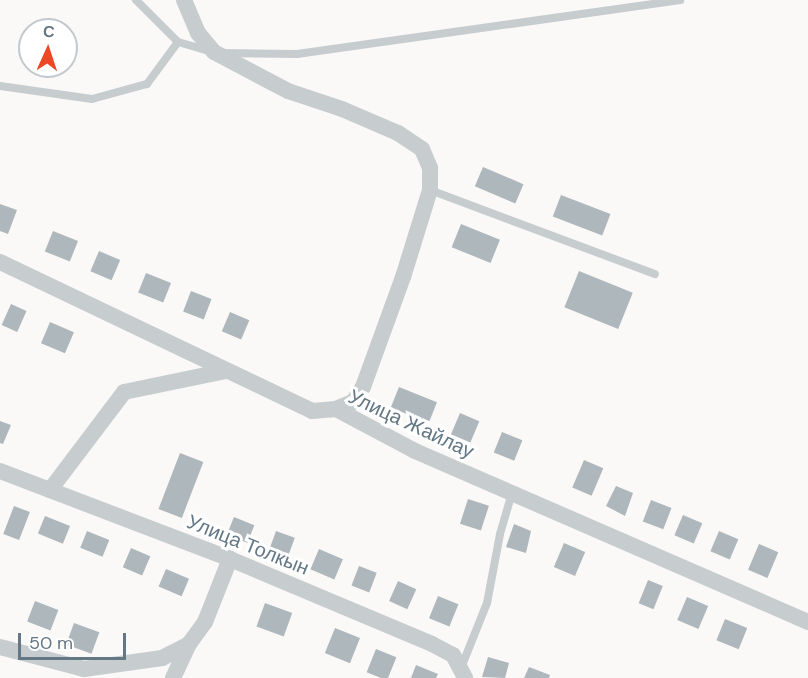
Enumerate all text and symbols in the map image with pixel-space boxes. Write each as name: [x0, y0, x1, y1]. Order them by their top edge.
north arrow: [18, 18, 78, 78]
text: С: [43, 21, 55, 42]
street label: Улица Жайлау: [344, 384, 478, 464]
street label: Улица Толкын: [184, 510, 312, 580]
scale bar: [21, 621, 129, 659]
text: 50 m: [29, 631, 73, 655]

